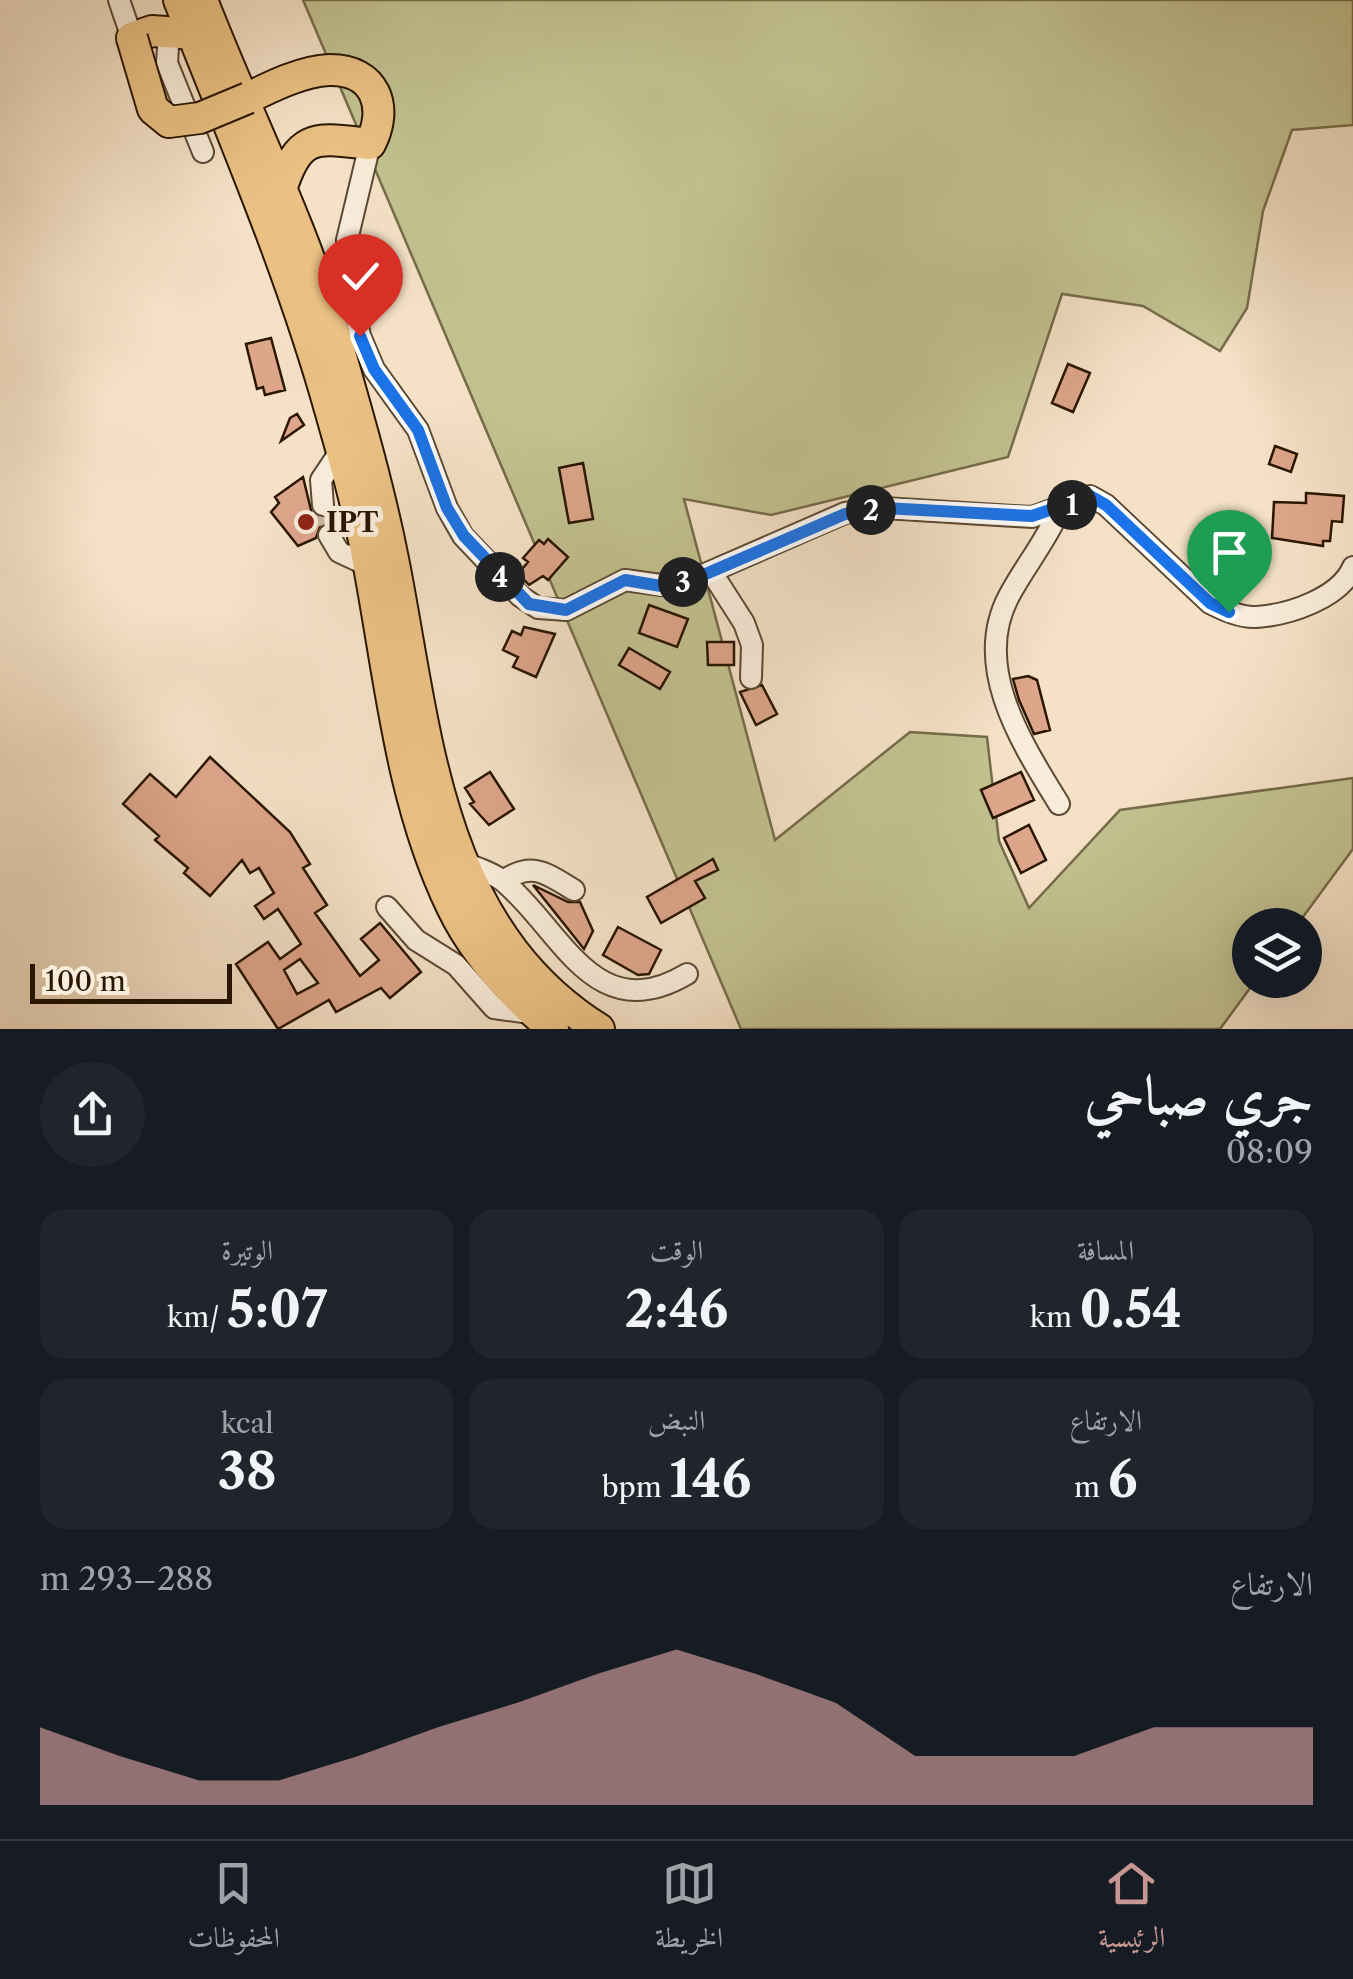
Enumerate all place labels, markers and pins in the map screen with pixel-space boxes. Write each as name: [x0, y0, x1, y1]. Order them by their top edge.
pin: [318, 234, 403, 337]
pin: 1: [1047, 480, 1097, 530]
pin: 2: [846, 485, 896, 535]
place label: IPT: [326, 505, 379, 539]
pin: [1187, 510, 1272, 613]
marker: IPT: [295, 511, 317, 533]
pin: 4: [475, 552, 525, 602]
pin: 3: [658, 557, 708, 607]

